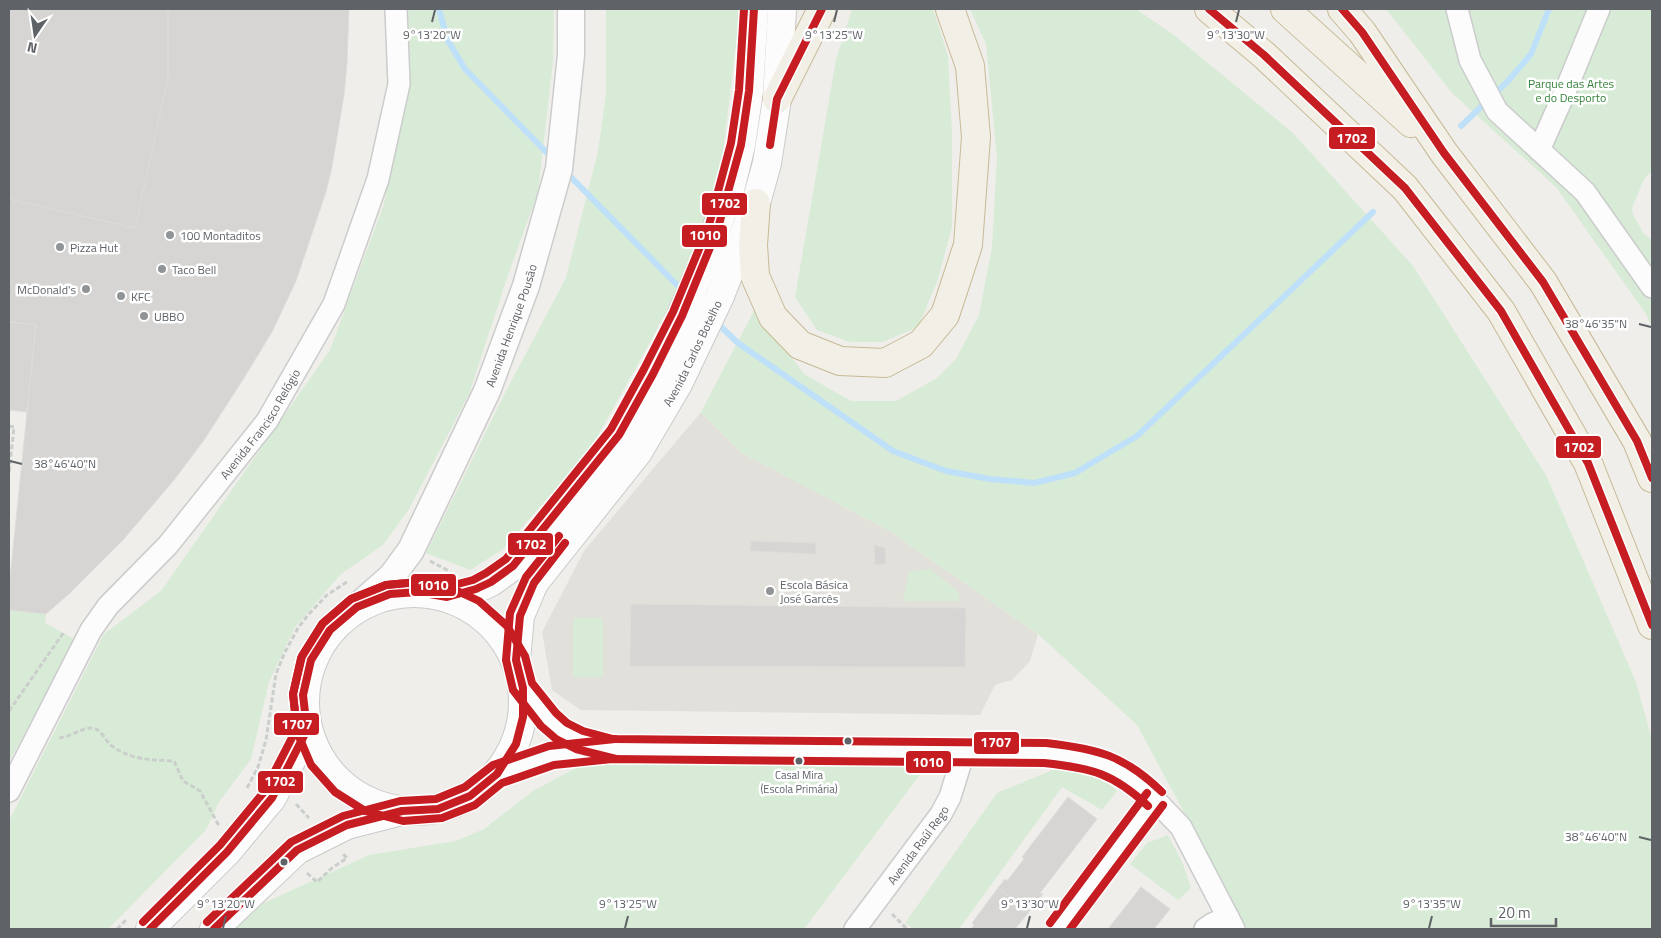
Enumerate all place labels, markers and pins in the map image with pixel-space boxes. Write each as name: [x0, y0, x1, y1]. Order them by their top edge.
place label: 100 Montaditos: [180, 226, 261, 245]
marker: 100 Montaditos: [164, 229, 176, 241]
place label: Pizza Hut: [70, 238, 119, 257]
marker: Pizza Hut: [54, 241, 66, 253]
place label: Taco Bell: [172, 260, 216, 279]
marker: Taco Bell: [156, 263, 168, 275]
place label: McDonald's: [17, 280, 76, 299]
marker: McDonald's: [80, 283, 92, 295]
place label: KFC: [131, 287, 151, 306]
marker: KFC: [115, 290, 127, 302]
place label: UBBO: [154, 307, 185, 326]
marker: UBBO: [138, 310, 150, 322]
place label: Escola Básica José Garcês: [780, 575, 848, 608]
marker: Escola Básica José Garcês: [764, 585, 776, 597]
unlabelled marker: [843, 736, 853, 746]
marker: Casal Mira (Escola Primária): [794, 756, 804, 766]
place label: Casal Mira (Escola Primária): [760, 767, 838, 797]
unlabelled marker: [279, 857, 289, 867]

